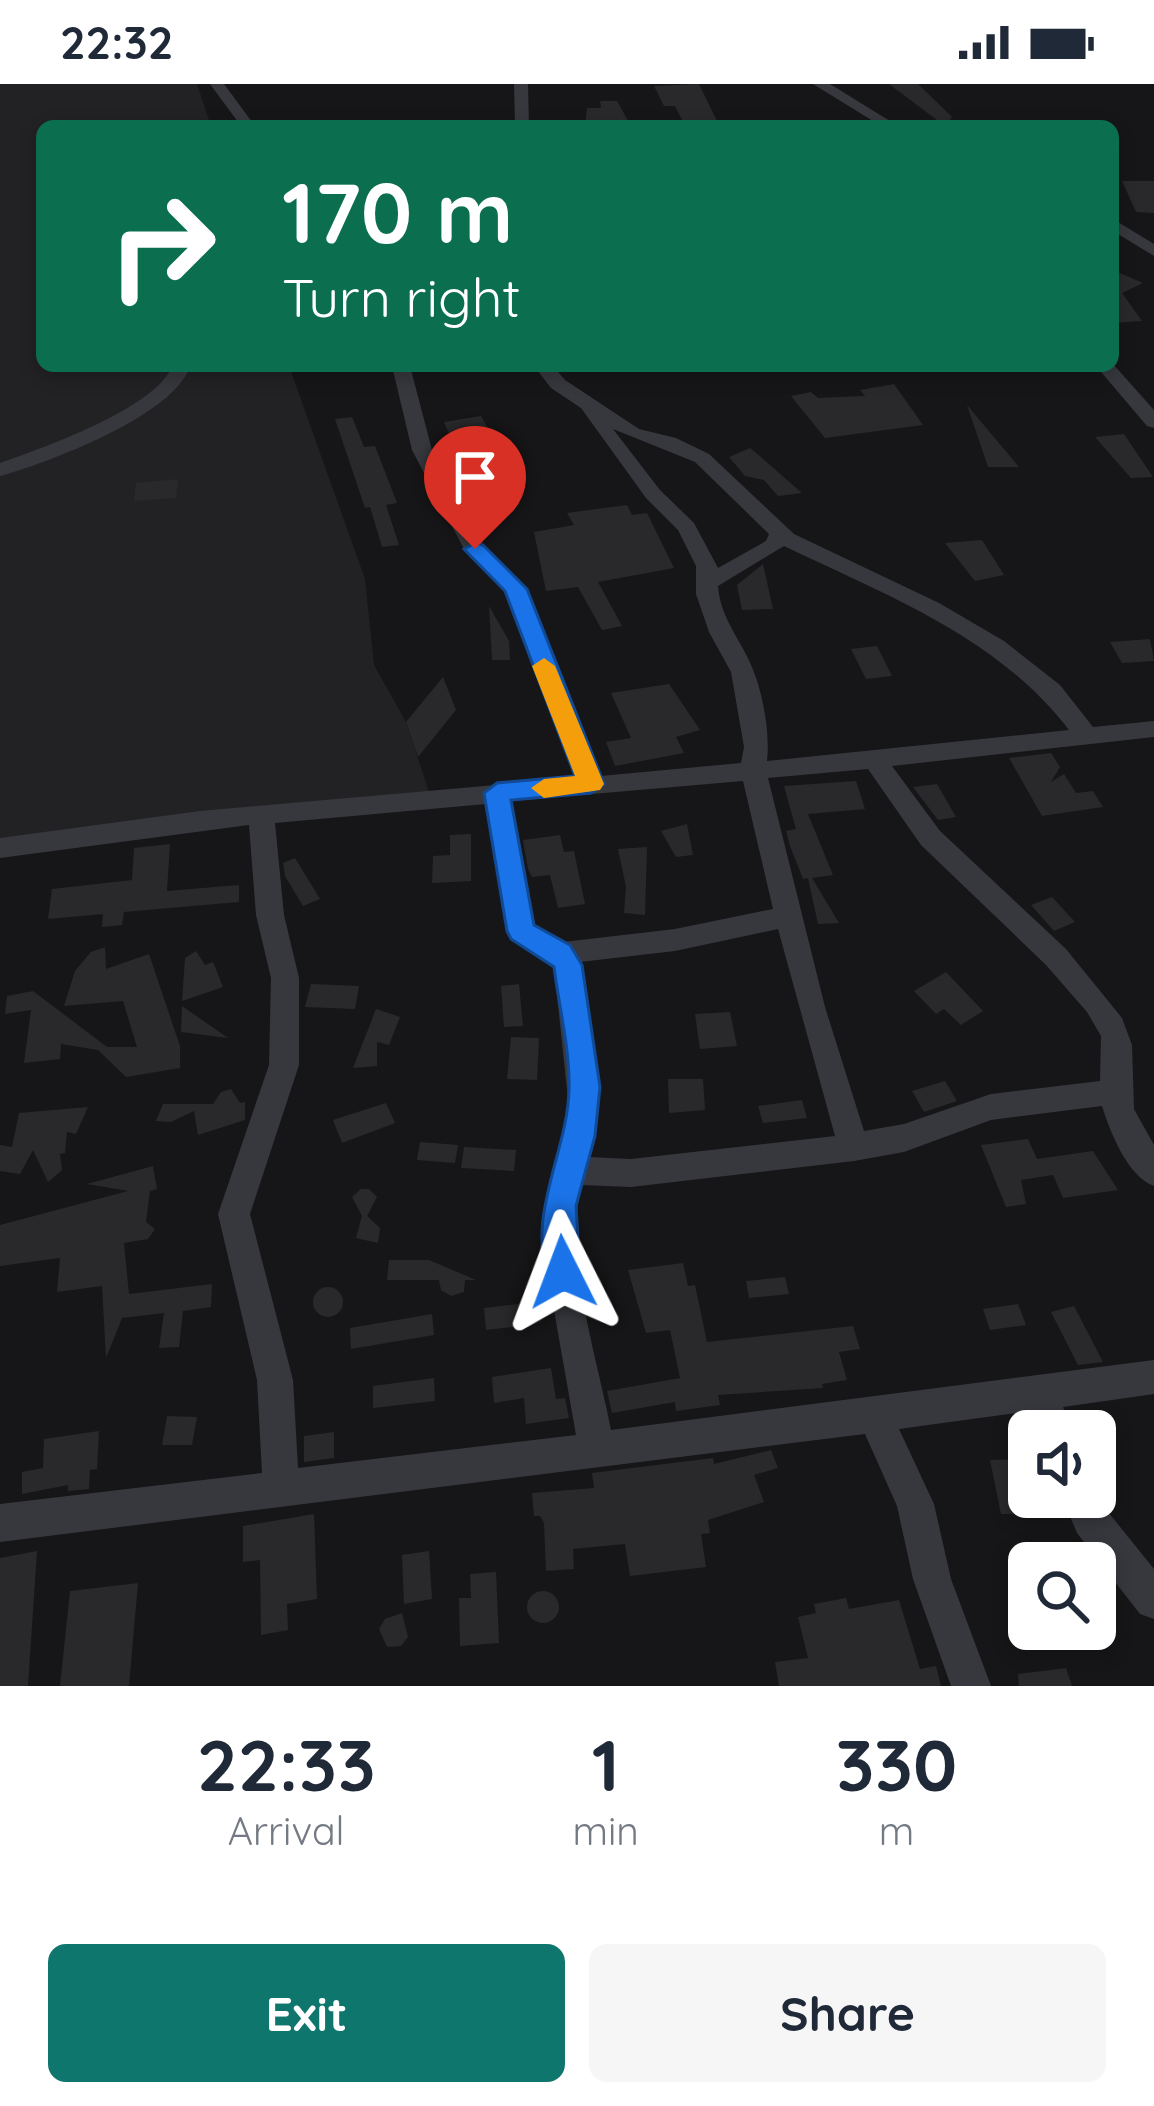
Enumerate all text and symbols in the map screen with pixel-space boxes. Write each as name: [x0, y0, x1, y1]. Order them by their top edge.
text: 22:32: [60, 14, 173, 70]
text: 170 m: [282, 159, 513, 264]
icon: right: [84, 168, 240, 324]
text: Turn right: [282, 263, 521, 331]
pin: [424, 426, 526, 549]
icon: arrive: [442, 444, 508, 510]
position arrow: [500, 1209, 626, 1335]
map controls: [1008, 1410, 1116, 1650]
button: sound: [1008, 1410, 1116, 1518]
button: search: [1008, 1542, 1116, 1650]
text: 22:33: [197, 1719, 376, 1809]
text: 1: [592, 1719, 620, 1809]
text: 330: [836, 1719, 957, 1809]
text: Arrival: [228, 1806, 345, 1855]
text: min: [572, 1806, 639, 1855]
text: m: [879, 1806, 914, 1855]
button: Exit: [48, 1944, 565, 2082]
button: Share: [589, 1944, 1106, 2082]

